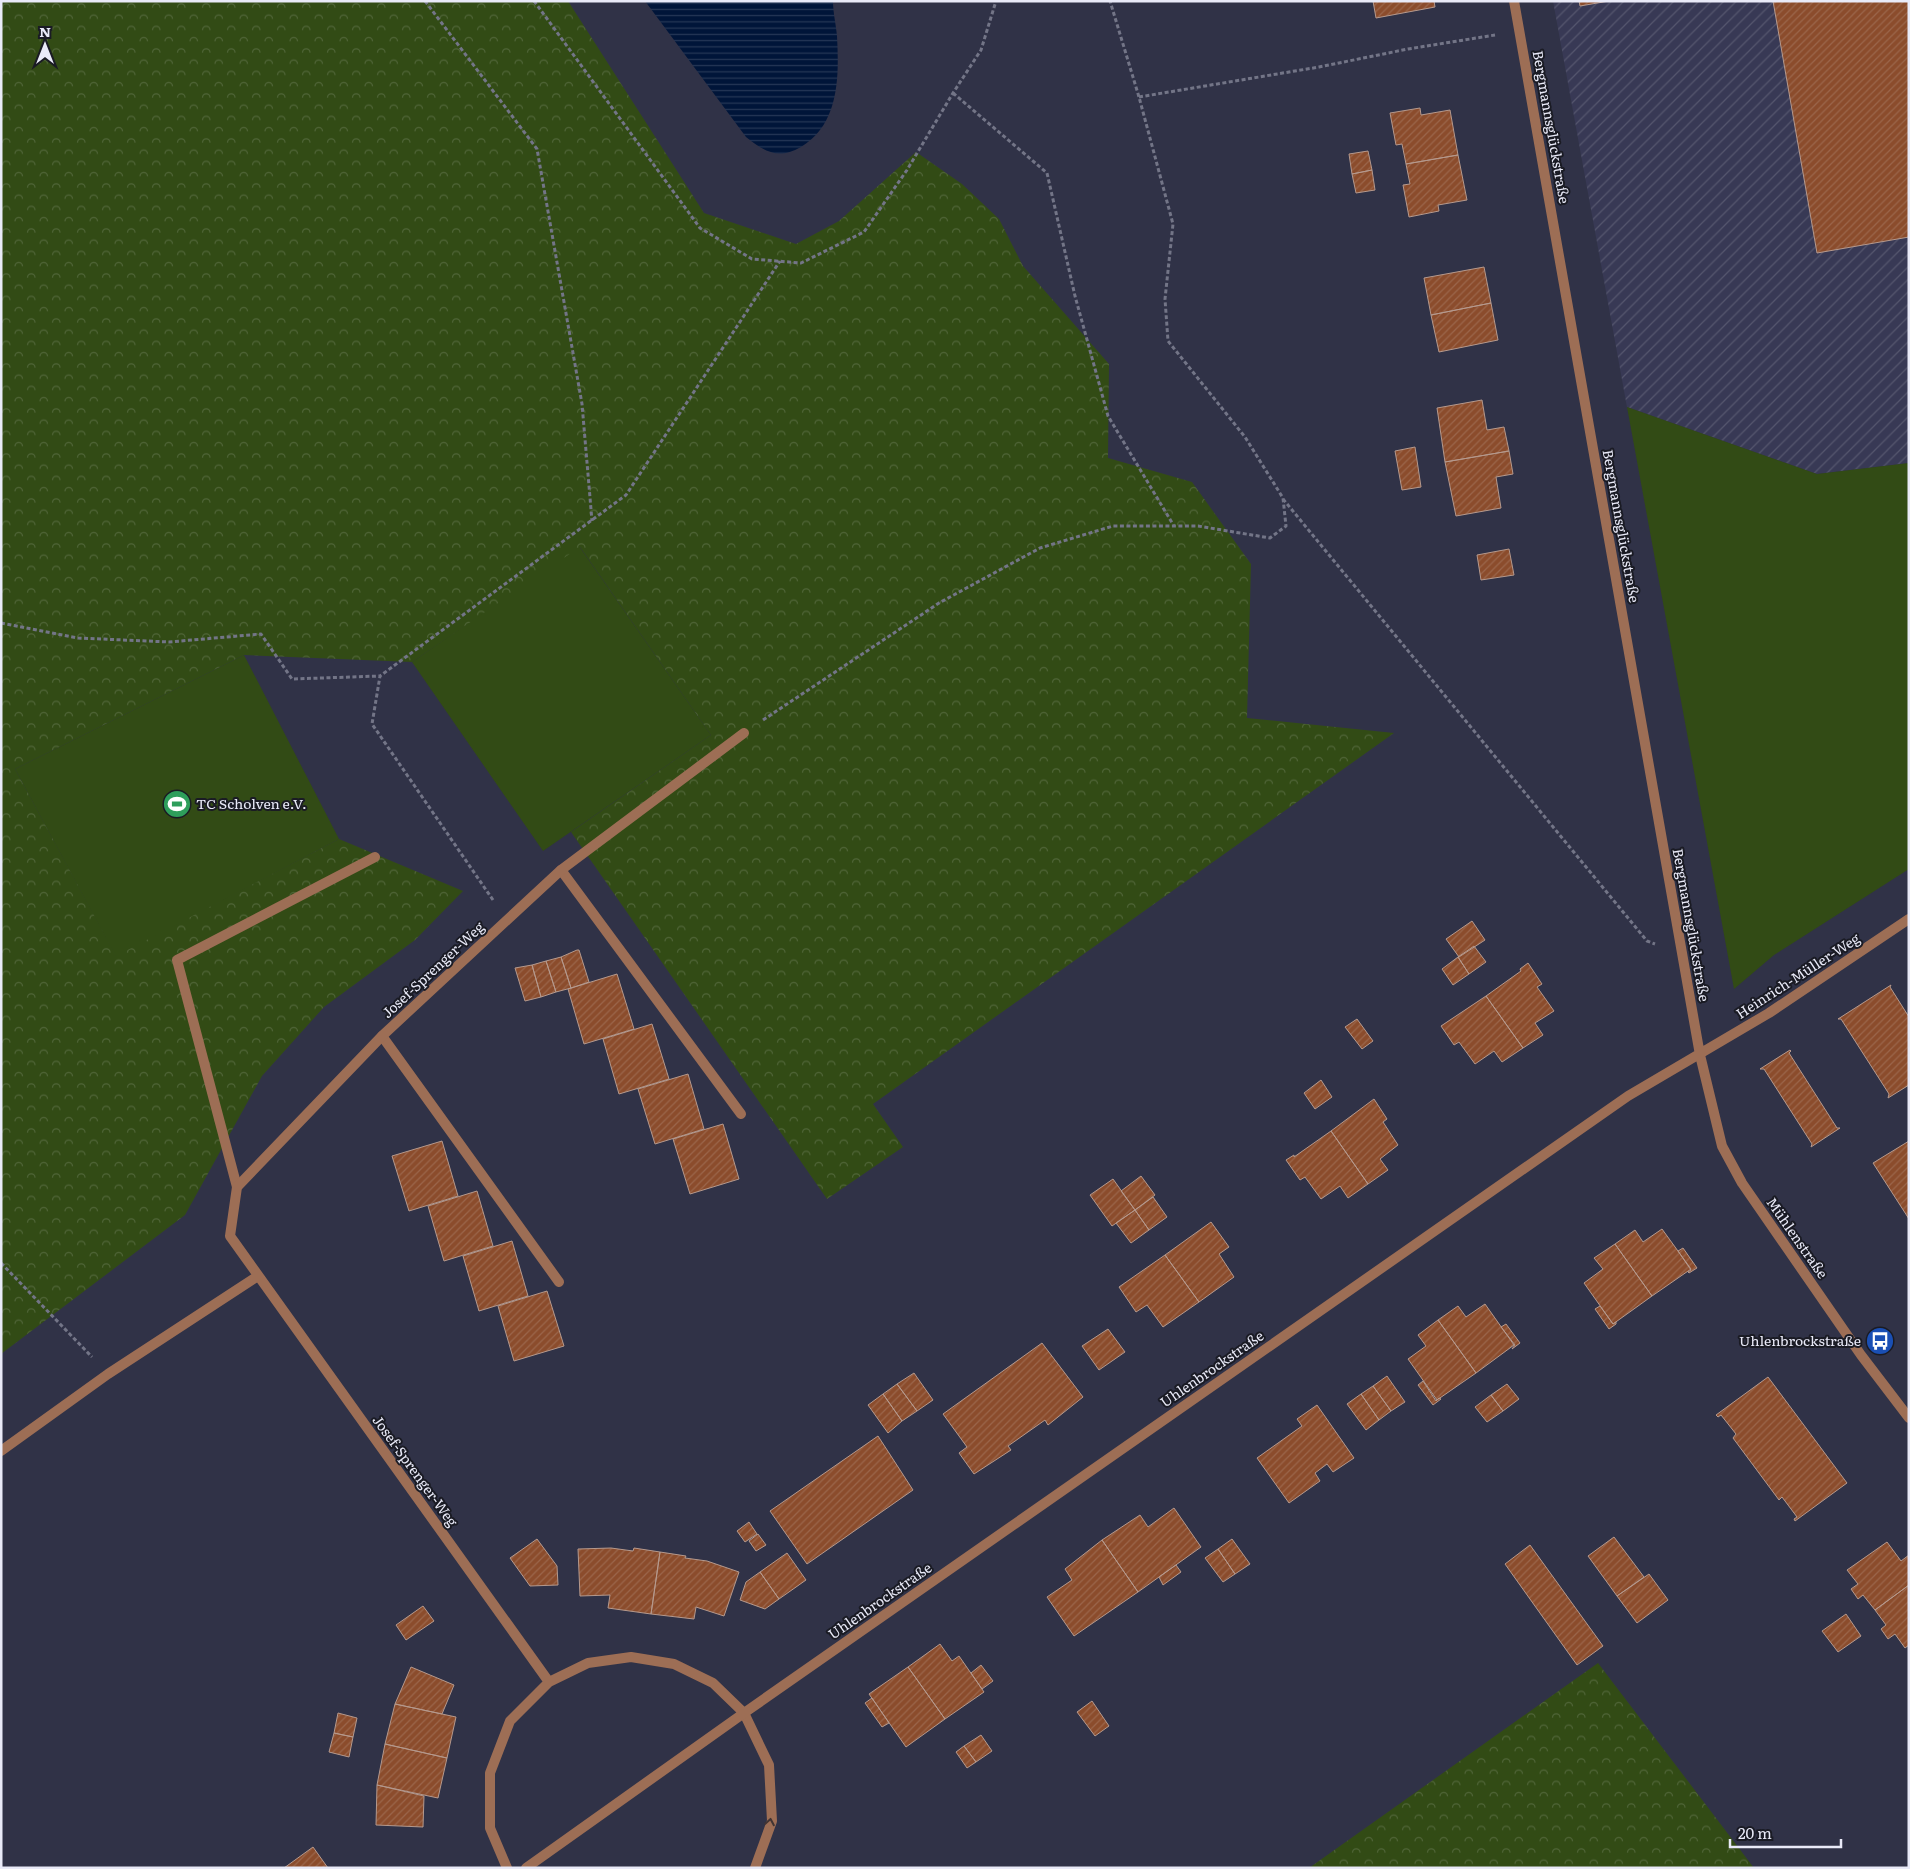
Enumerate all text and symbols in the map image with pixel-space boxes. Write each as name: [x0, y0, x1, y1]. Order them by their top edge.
north arrow: [20, 20, 70, 70]
text: N: [39, 21, 51, 41]
street label: Bergmannsglückstraße: [1529, 49, 1575, 205]
street label: Bergmannsglückstraße: [1599, 448, 1645, 604]
sports icon: TC Scholven e.V.: [162, 789, 192, 819]
place label: TC Scholven e.V.: [196, 793, 307, 813]
street label: Bergmannsglückstraße: [1669, 847, 1715, 1003]
street label: Josef-Sprenger-Weg: [377, 916, 488, 1022]
street label: Heinrich-Müller-Weg: [1732, 927, 1863, 1023]
street label: Mühlenstraße: [1762, 1193, 1833, 1282]
street label: Uhlenbrockstraße: [1156, 1325, 1267, 1411]
bus stop icon: Uhlenbrockstraße: [1865, 1326, 1895, 1356]
place label: Uhlenbrockstraße: [1739, 1330, 1861, 1350]
street label: Josef-Sprenger-Weg: [369, 1411, 463, 1530]
street label: Uhlenbrockstraße: [824, 1557, 935, 1643]
scale bar: [1730, 1816, 1841, 1848]
one-way arrow: [765, 1817, 775, 1826]
text: 20 m: [1738, 1821, 1772, 1844]

